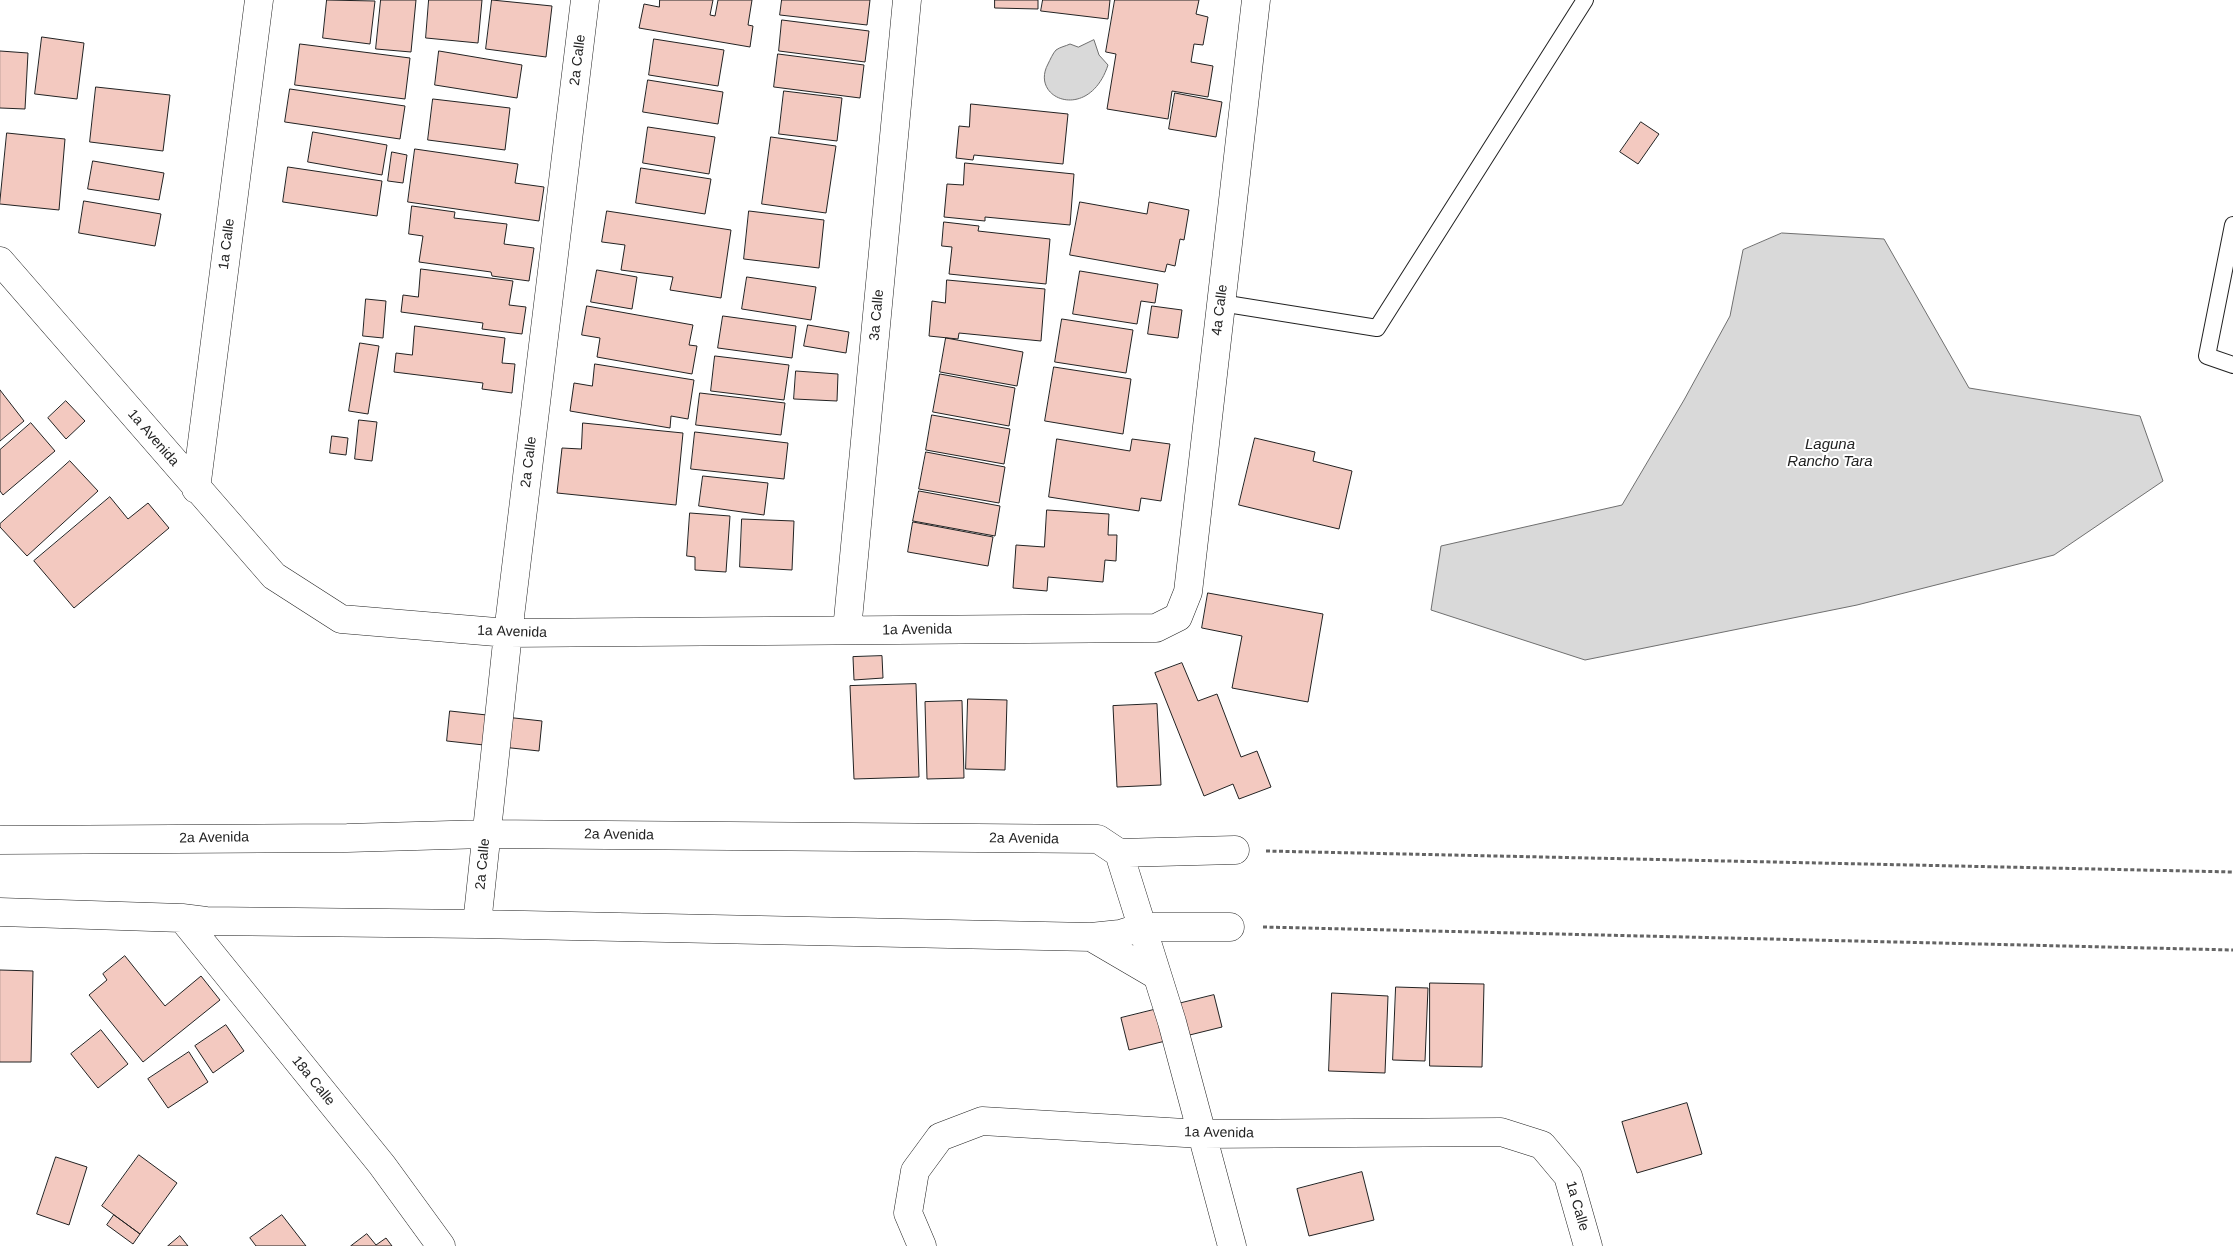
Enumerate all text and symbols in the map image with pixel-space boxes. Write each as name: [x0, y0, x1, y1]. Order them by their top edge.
street label: 2a Calle: [567, 33, 589, 87]
street label: 1a Calle: [216, 217, 238, 271]
street label: 4a Calle: [1209, 283, 1231, 337]
street label: 3a Calle: [866, 289, 888, 341]
street label: 1a Avenida: [124, 406, 182, 470]
street label: 2a Calle: [518, 435, 540, 489]
water label: Laguna Rancho Tara: [1787, 436, 1873, 471]
street label: 1a Avenida: [882, 621, 952, 639]
street label: 1a Avenida: [477, 622, 547, 642]
street label: 2a Avenida: [584, 826, 654, 844]
street label: 2a Avenida: [179, 829, 249, 847]
street label: 2a Avenida: [989, 830, 1059, 848]
street label: 2a Calle: [472, 838, 494, 890]
street label: 18a Calle: [288, 1053, 338, 1109]
street label: 1a Avenida: [1184, 1124, 1254, 1142]
street label: 1a Calle: [1562, 1179, 1592, 1233]

